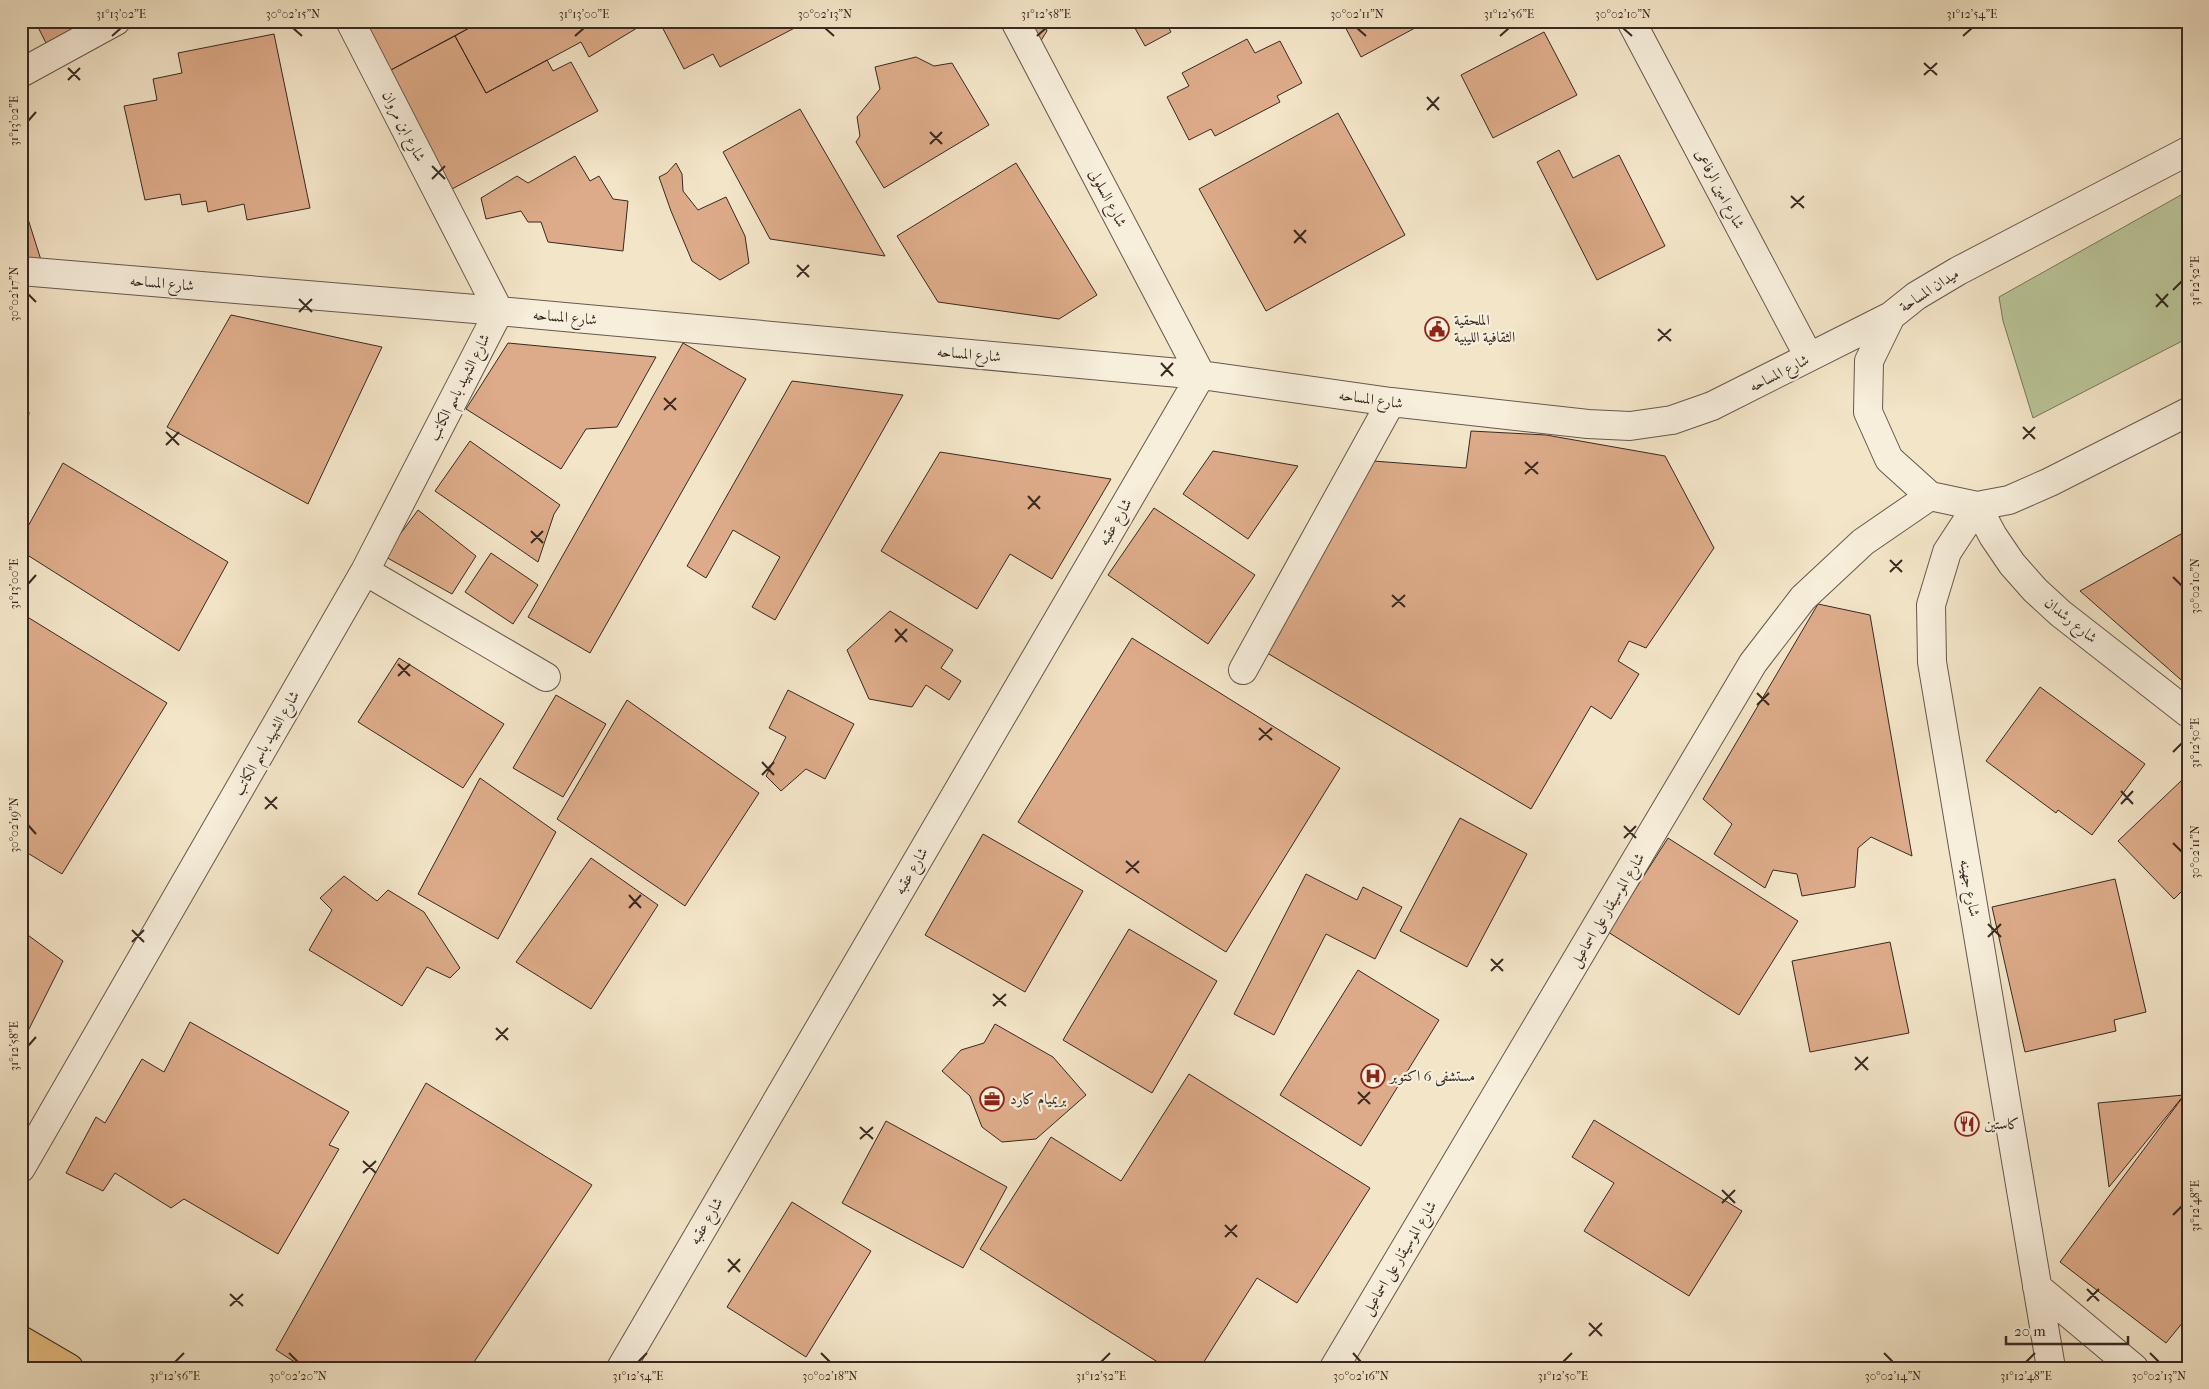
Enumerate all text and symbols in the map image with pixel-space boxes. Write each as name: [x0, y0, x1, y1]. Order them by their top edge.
text: 31°13'02"E: [96, 7, 146, 21]
text: 30°02'15"N: [266, 7, 320, 21]
text: 31°13'00"E: [559, 7, 609, 21]
text: 30°02'13"N: [798, 7, 852, 21]
text: 31°12'58"E: [1021, 7, 1071, 21]
text: 30°02'11"N: [1330, 7, 1384, 21]
text: 31°12'56"E: [1484, 7, 1534, 21]
text: 30°02'10"N: [1595, 7, 1651, 21]
text: 31°12'54"E: [1947, 7, 1997, 21]
street label: شارع ابن مروان: [375, 88, 430, 166]
text: 31°13'02"E: [7, 96, 21, 146]
street label: شارع امين الرفاعى: [1688, 146, 1749, 234]
street label: شارع السلولى: [1082, 166, 1131, 232]
text: 31°12'52"E: [2188, 256, 2202, 306]
street label: ميدان المساحة: [1896, 264, 1962, 316]
text: 30°02'17"N: [7, 266, 21, 322]
street label: شارع المساحه: [129, 271, 195, 299]
street label: شارع المساحه: [532, 305, 598, 333]
place label: الملحقية الثقافية الليبية: [1454, 311, 1515, 346]
public building icon: الملحقية الثقافية الليبية: [1424, 316, 1450, 342]
street label: شارع الشهيد باسم الكاتب: [424, 330, 499, 446]
street label: شارع المساحه: [936, 342, 1002, 370]
street label: شارع المساحه: [1746, 350, 1814, 399]
street label: شارع المساحه: [1337, 386, 1404, 416]
street label: شارع عقبه: [1094, 495, 1139, 551]
text: 30°02'10"N: [2188, 558, 2202, 614]
text: 31°13'00"E: [7, 559, 21, 609]
street label: شارع رشدان: [2038, 593, 2101, 650]
street label: شارع الشهيد باسم الكاتب: [229, 687, 308, 802]
text: 31°12'50"E: [2188, 718, 2202, 768]
text: 30°02'19"N: [7, 797, 21, 853]
text: 30°02'11"N: [2188, 825, 2202, 879]
street label: شارع عقبه: [890, 844, 935, 900]
street label: شارع الموسيقار على اسماعيل: [1566, 850, 1652, 972]
street label: شارع جهينه: [1952, 858, 1984, 919]
text: 31°12'58"E: [7, 1021, 21, 1071]
hospital icon: مستشفى 6 اكتوبر: [1360, 1063, 1386, 1089]
place label: مستشفى 6 اكتوبر: [1388, 1067, 1475, 1087]
office icon: بريميام كارد: [979, 1086, 1005, 1112]
place label: بريميام كارد: [1010, 1090, 1067, 1112]
restaurant icon: كاستين: [1954, 1111, 1980, 1137]
place label: كاستين: [1984, 1115, 2019, 1133]
text: 31°12'48"E: [2188, 1180, 2202, 1232]
street label: شارع عقبه: [685, 1194, 730, 1250]
street label: شارع الموسيقار على اسماعيل: [1358, 1198, 1444, 1320]
scale bar: [2006, 1314, 2129, 1346]
text: 20 m: [2014, 1322, 2046, 1340]
text: 31°12'56"E: [150, 1369, 200, 1383]
text: 30°02'20"N: [269, 1369, 327, 1383]
text: 31°12'54"E: [613, 1369, 663, 1383]
text: 30°02'18"N: [802, 1369, 858, 1383]
text: 31°12'52"E: [1076, 1369, 1126, 1383]
text: 30°02'16"N: [1333, 1369, 1389, 1383]
text: 31°12'50"E: [1538, 1369, 1588, 1383]
text: 30°02'14"N: [1865, 1369, 1921, 1383]
text: 31°12'48"E: [2000, 1369, 2052, 1383]
text: 30°02'13"N: [2132, 1369, 2186, 1383]

